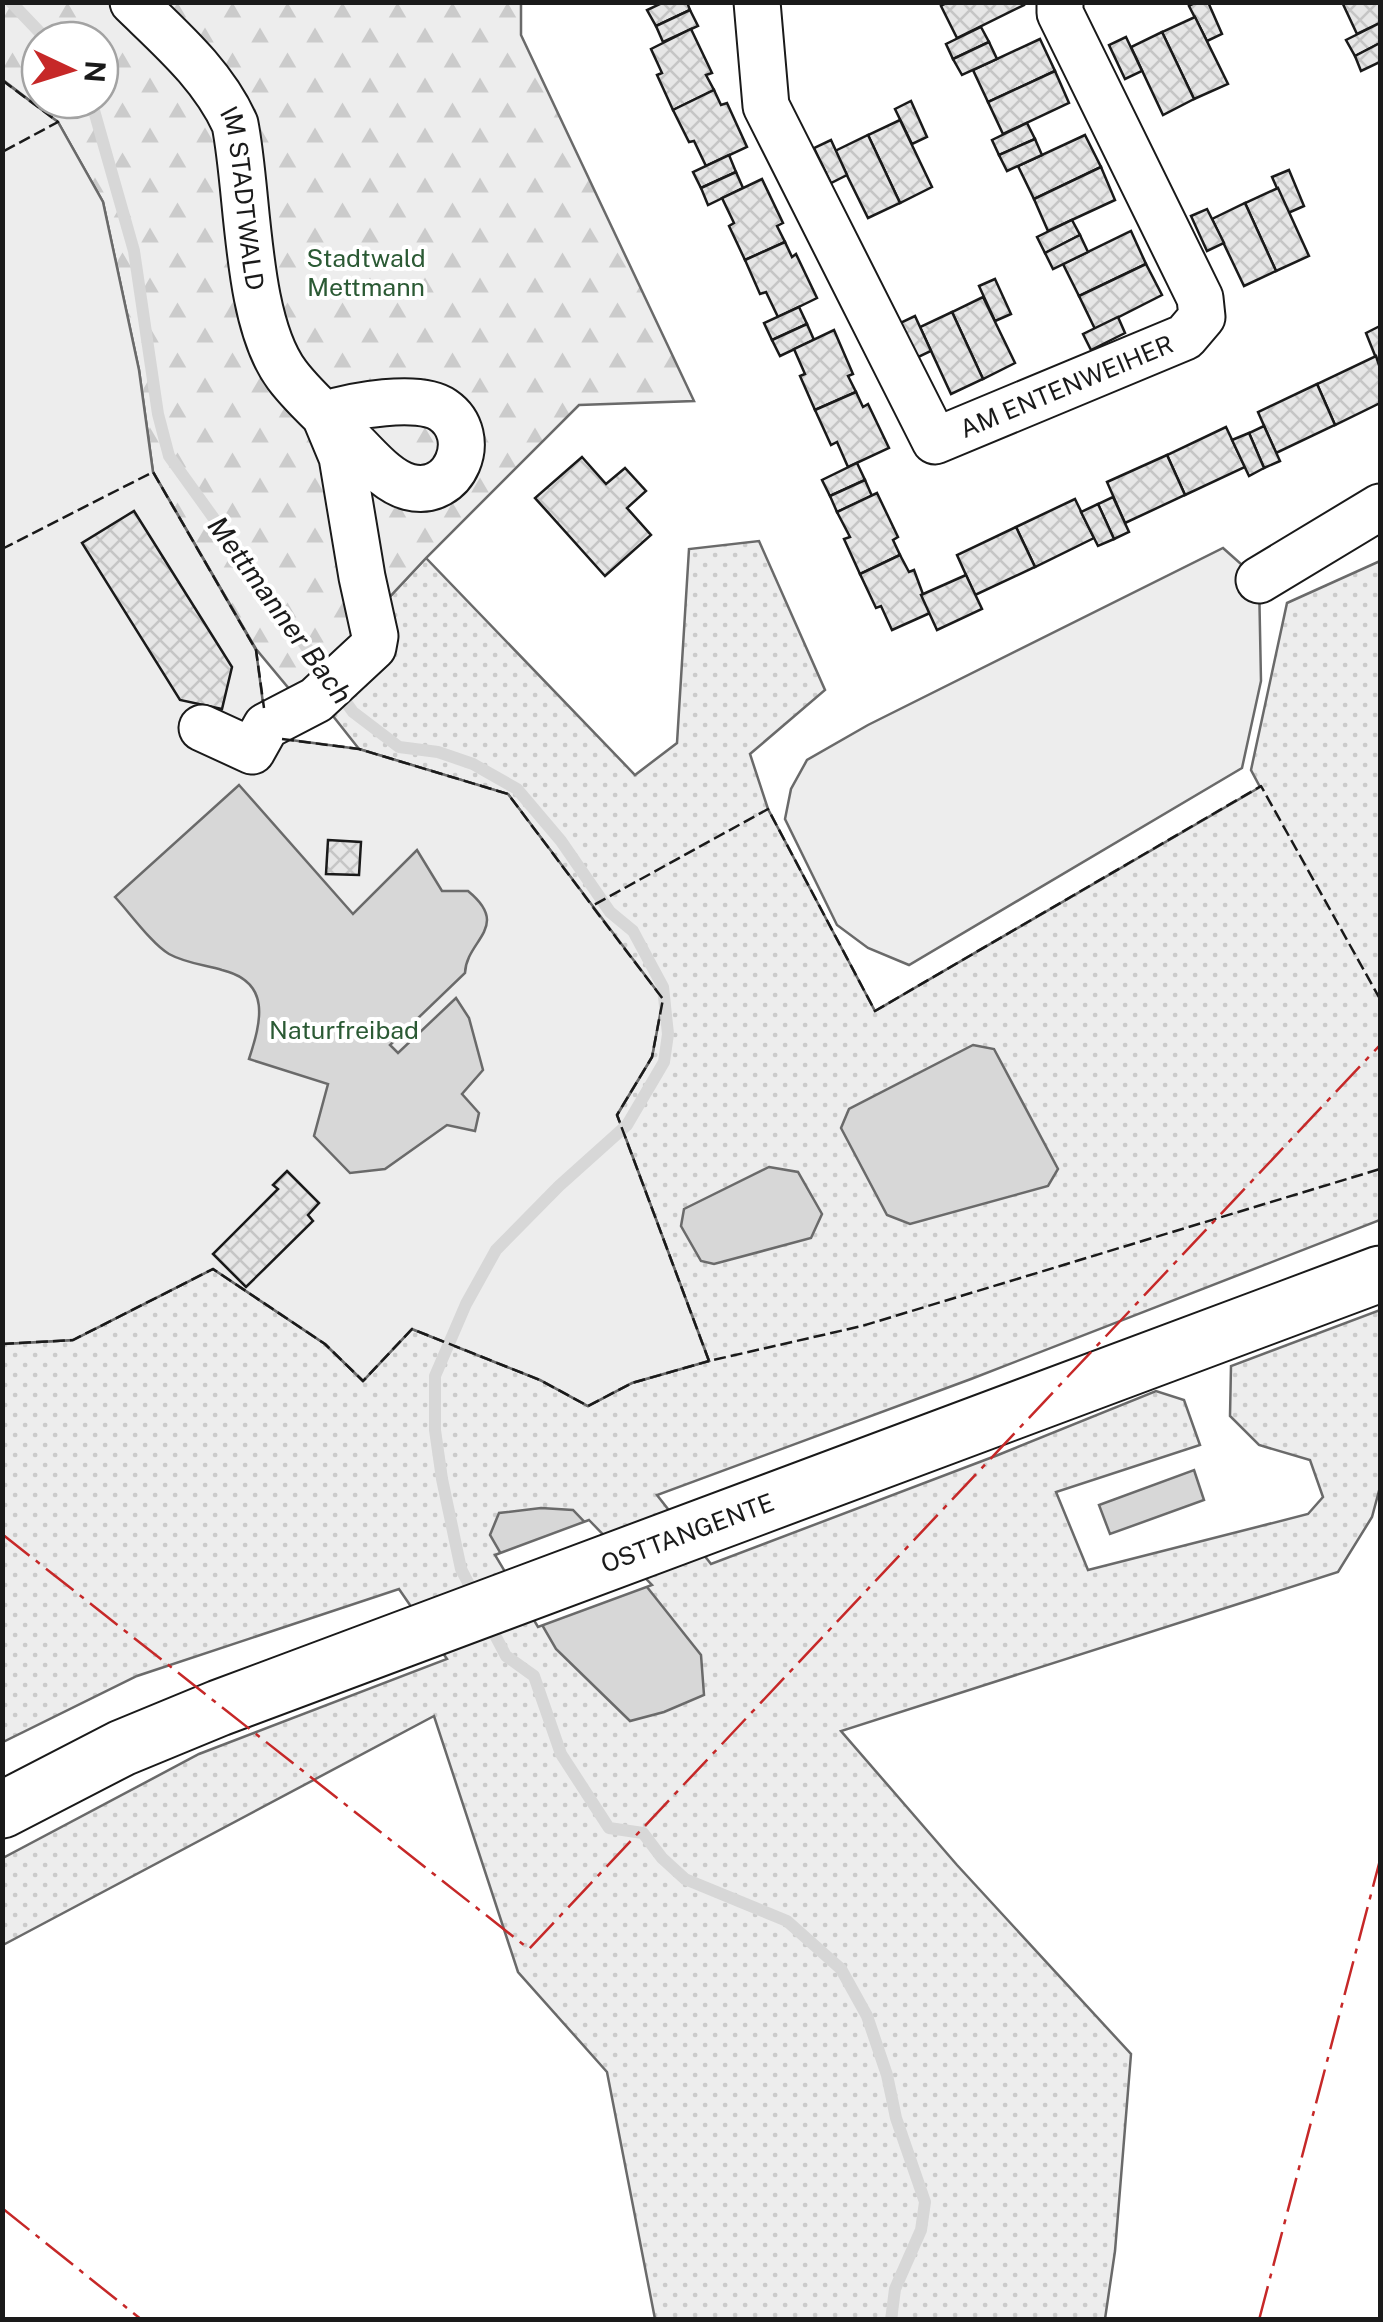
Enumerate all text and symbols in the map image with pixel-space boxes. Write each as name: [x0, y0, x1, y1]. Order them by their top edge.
north arrow: [20, 20, 120, 120]
text: N: [78, 60, 113, 84]
street label: IM STADTWALD: [214, 101, 271, 293]
park label: Stadtwald Mettmann: [306, 243, 426, 302]
street label: AM ENTENWEIHER: [955, 329, 1178, 444]
water label: Mettmanner Bach: [201, 510, 359, 710]
park label: Naturfreibad: [269, 1015, 419, 1045]
street label: OSTTANGENTE: [597, 1487, 778, 1579]

